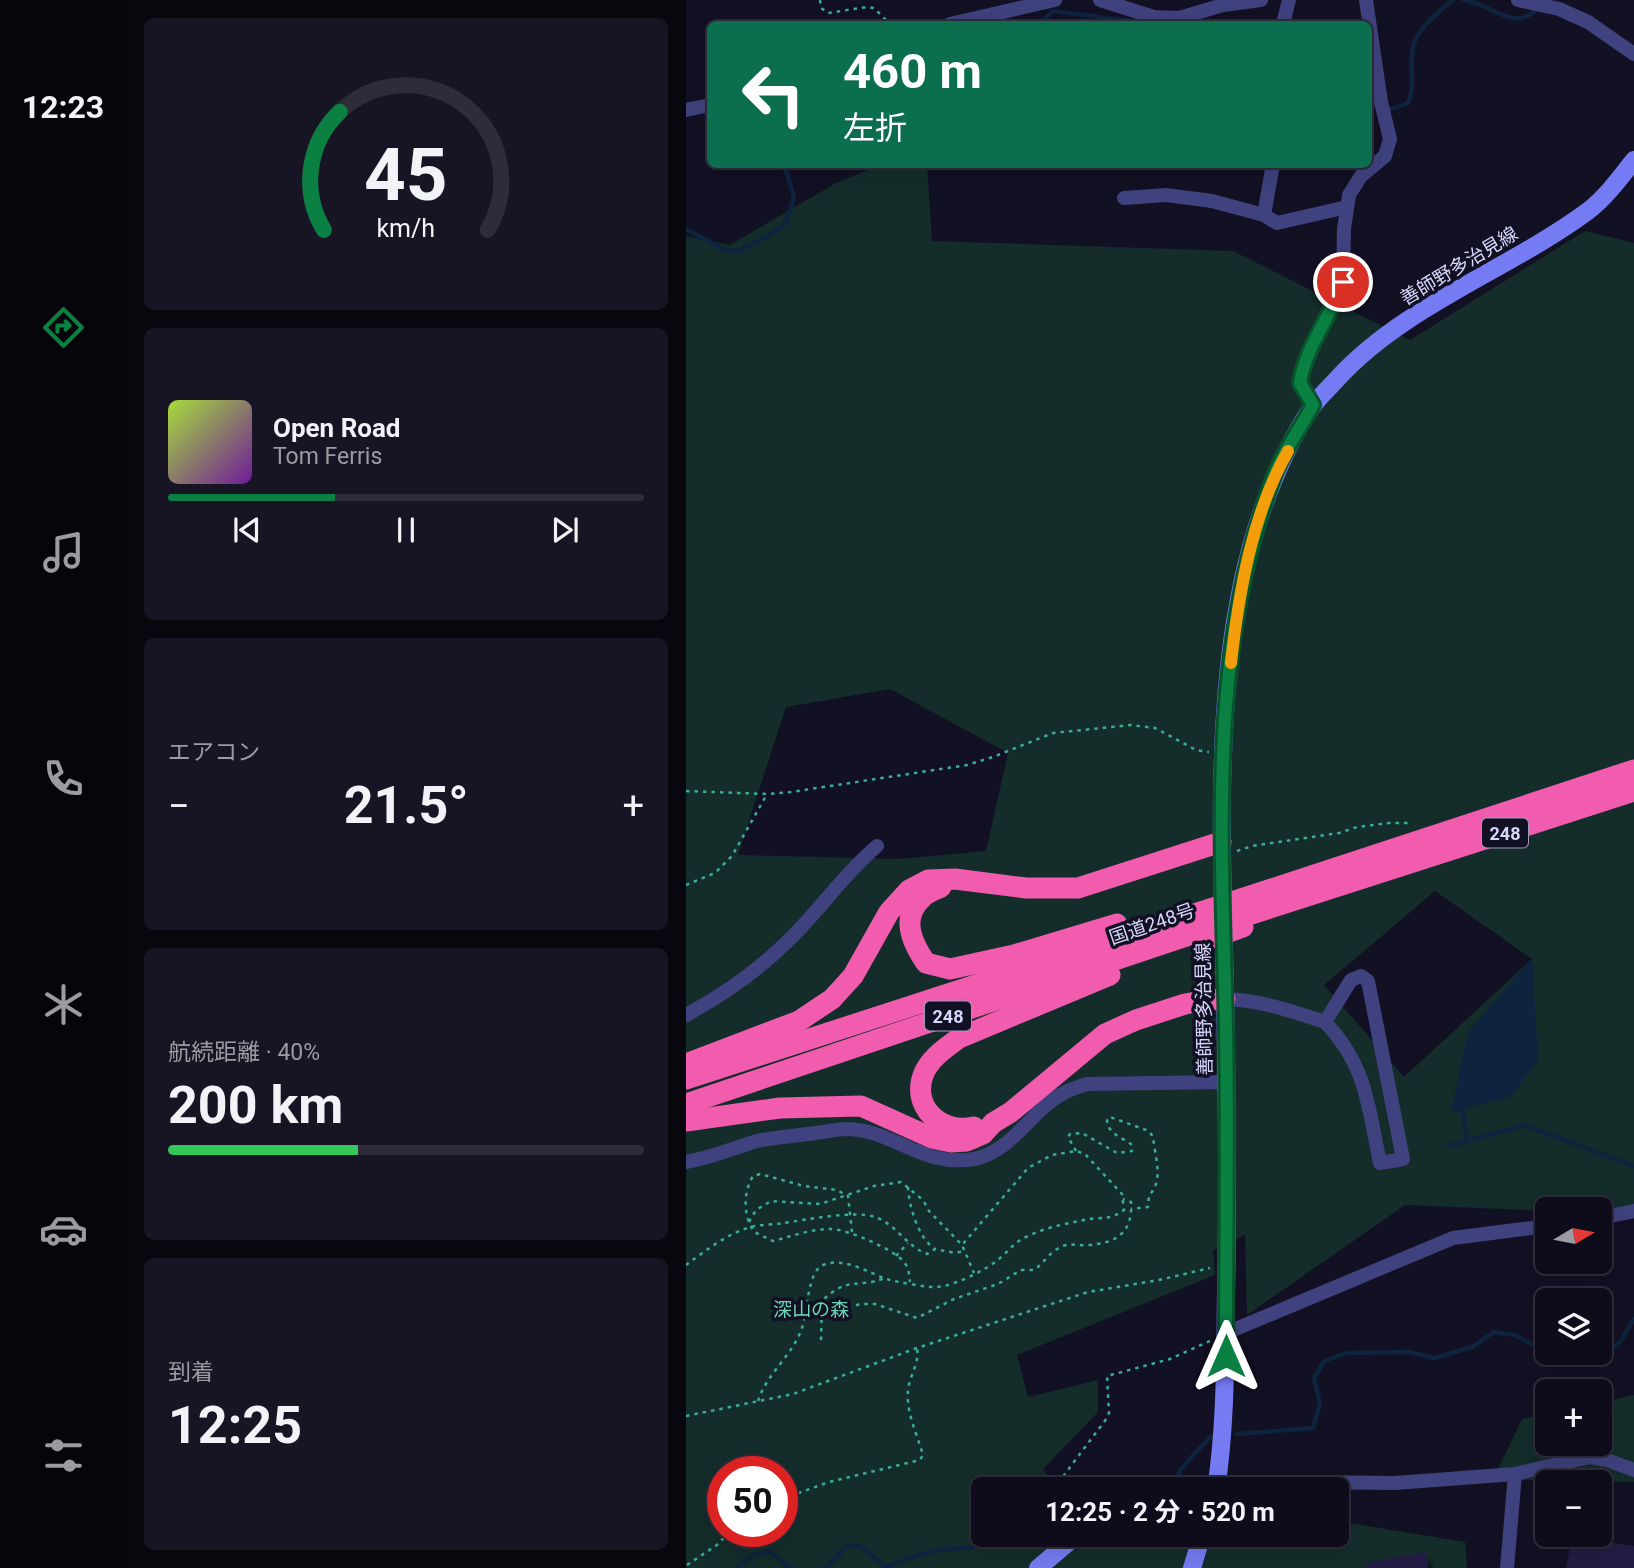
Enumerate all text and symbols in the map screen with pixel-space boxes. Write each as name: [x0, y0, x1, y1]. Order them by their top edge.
text: 460 m: [843, 43, 982, 100]
icon: left: [728, 49, 819, 140]
text: 12:23: [22, 88, 104, 126]
text: 左折: [843, 109, 907, 147]
text: 45: [364, 132, 448, 218]
text: km/h: [377, 214, 435, 243]
street label: 善師野多治見線: [1396, 222, 1522, 310]
pin: [1313, 252, 1373, 312]
icon: arrive: [1324, 263, 1362, 301]
icon: directions: [39, 303, 88, 352]
text: Open Road: [273, 413, 401, 443]
text: Tom Ferris: [273, 443, 382, 470]
icon: previous: [228, 511, 266, 549]
icon: pause: [387, 511, 425, 549]
icon: next: [546, 511, 584, 549]
icon: music: [39, 528, 88, 577]
text: エアコン: [168, 739, 260, 766]
icon: phone: [39, 754, 88, 803]
text: 21.5°: [344, 775, 469, 836]
text: −: [168, 784, 190, 828]
text: +: [622, 784, 644, 828]
road number: 248: [1482, 818, 1528, 848]
street label: 国道248号: [1106, 899, 1198, 949]
street label: 善師野多治見線: [1191, 942, 1217, 1076]
icon: climate: [39, 980, 88, 1029]
road number: 248: [925, 1001, 971, 1030]
text: 航続距離 · 40%: [168, 1039, 320, 1066]
text: 200 km: [168, 1075, 343, 1136]
north arrow: [1535, 1197, 1612, 1274]
map controls: [1535, 1197, 1612, 1547]
icon: car: [39, 1205, 88, 1254]
button: layers: [1535, 1288, 1612, 1365]
park label: 深山の森: [773, 1298, 849, 1321]
position arrow: [1189, 1319, 1263, 1393]
text: 到着: [168, 1359, 214, 1386]
button: +: [1535, 1379, 1612, 1456]
text: 12:25: [168, 1395, 302, 1456]
icon: filters: [39, 1431, 88, 1480]
speed limit sign: 50: [707, 1456, 798, 1547]
button: −: [1535, 1470, 1612, 1547]
text: 12:25 · 2 分 · 520 m: [1045, 1497, 1275, 1527]

